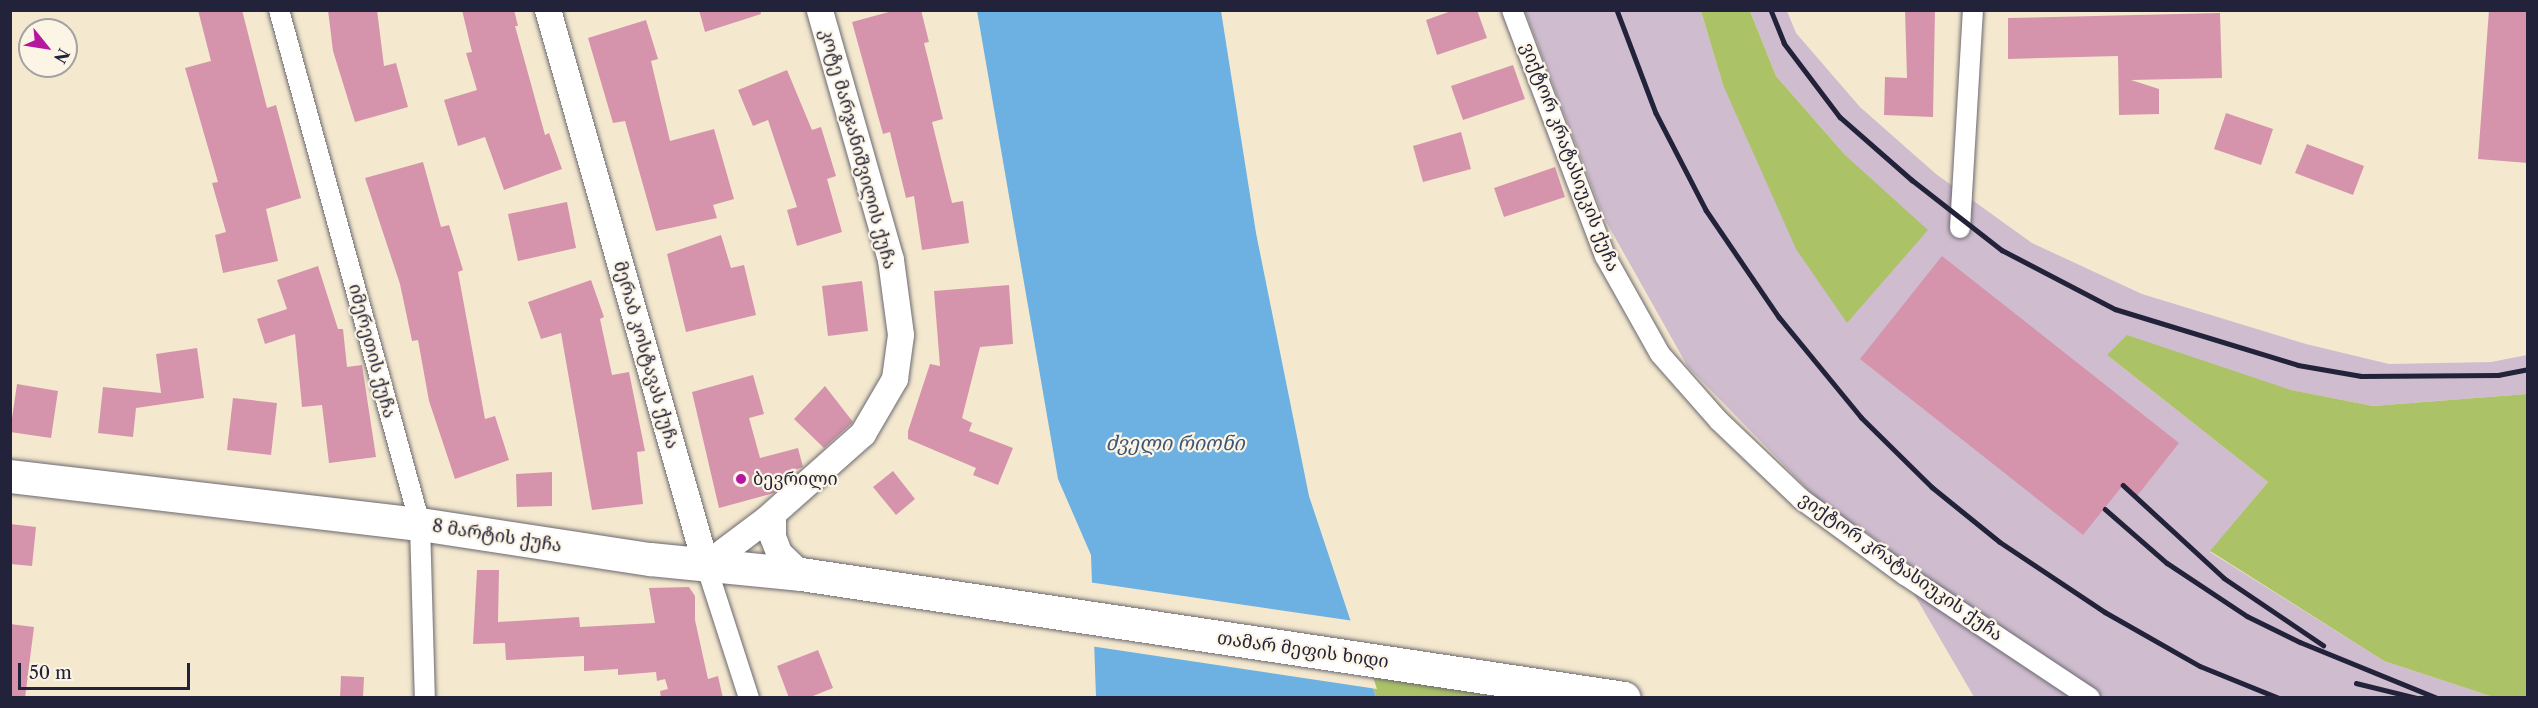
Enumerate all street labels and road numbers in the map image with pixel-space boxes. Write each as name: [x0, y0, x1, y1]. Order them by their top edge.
street label: კოტე მარჯანიშვილის ქუჩა: [815, 26, 901, 272]
street label: ვიქტორ კრატასიუკის ქუჩა: [1516, 39, 1624, 275]
street label: მერაბ კოსტავას ქუჩა: [609, 259, 683, 451]
street label: იმერეთის ქუჩა: [344, 281, 400, 421]
street label: ვიქტორ კრატასიუკის ქუჩა: [1795, 488, 2007, 646]
street label: 8 მარტის ქუჩა: [431, 515, 563, 557]
street label: თამარ მეფის ხიდი: [1216, 627, 1390, 673]

